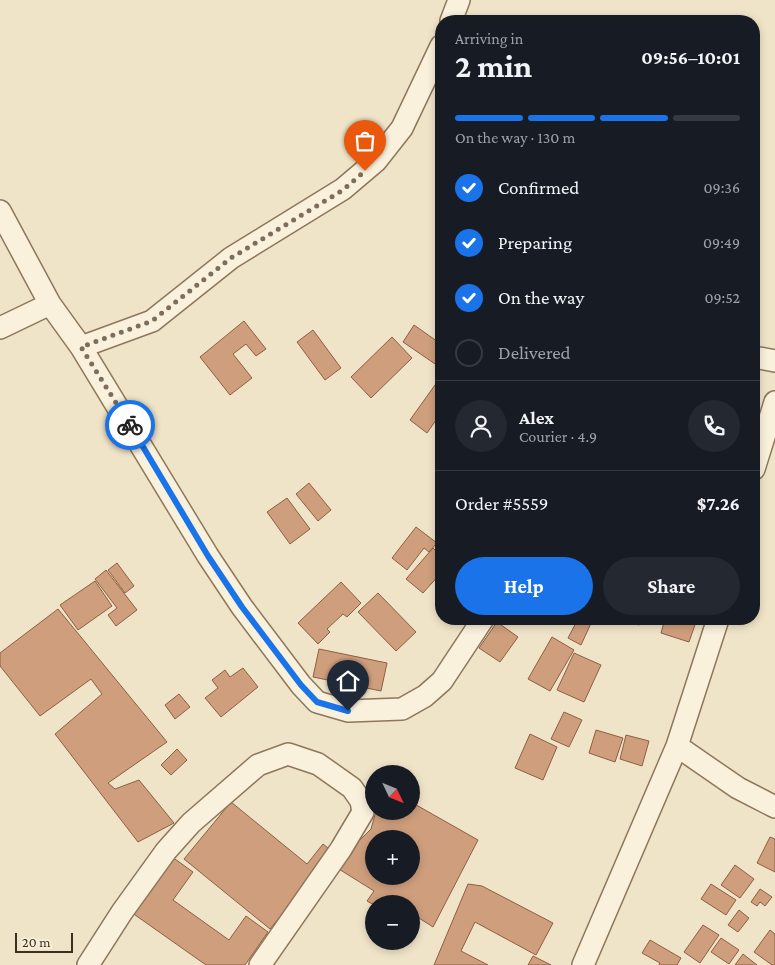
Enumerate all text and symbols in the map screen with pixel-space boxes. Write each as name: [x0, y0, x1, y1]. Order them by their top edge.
text: Arriving in: [455, 30, 523, 47]
text: 09:56–10:01: [641, 47, 740, 68]
text: 2 min: [455, 48, 532, 84]
pin: [344, 120, 386, 171]
icon: bag: [351, 127, 379, 155]
text: On the way · 130 m: [455, 129, 575, 146]
icon: check: [455, 174, 483, 202]
text: Confirmed: [498, 177, 579, 198]
text: 09:36: [703, 179, 740, 196]
icon: check: [455, 229, 483, 257]
text: Preparing: [498, 232, 572, 253]
text: 09:49: [703, 234, 740, 251]
icon: check: [455, 284, 483, 312]
text: On the way: [498, 287, 584, 308]
text: 09:52: [704, 289, 740, 306]
text: Delivered: [498, 342, 571, 363]
courier: [105, 400, 155, 450]
button: person: [455, 400, 507, 452]
button: phone: [688, 400, 740, 452]
text: Alex: [519, 407, 554, 428]
icon: bike: [116, 411, 144, 439]
text: Courier · 4.9: [519, 428, 597, 445]
text: Order #5559: [455, 493, 548, 514]
text: $7.26: [697, 493, 740, 514]
button: Help: [455, 557, 593, 615]
button: Share: [603, 557, 740, 615]
pin: [327, 660, 369, 711]
icon: home: [334, 667, 362, 695]
north arrow: [365, 765, 420, 820]
map controls: [365, 765, 420, 950]
button: +: [365, 830, 420, 885]
button: −: [365, 895, 420, 950]
scale bar: [15, 930, 72, 953]
text: 20 m: [22, 934, 50, 950]

